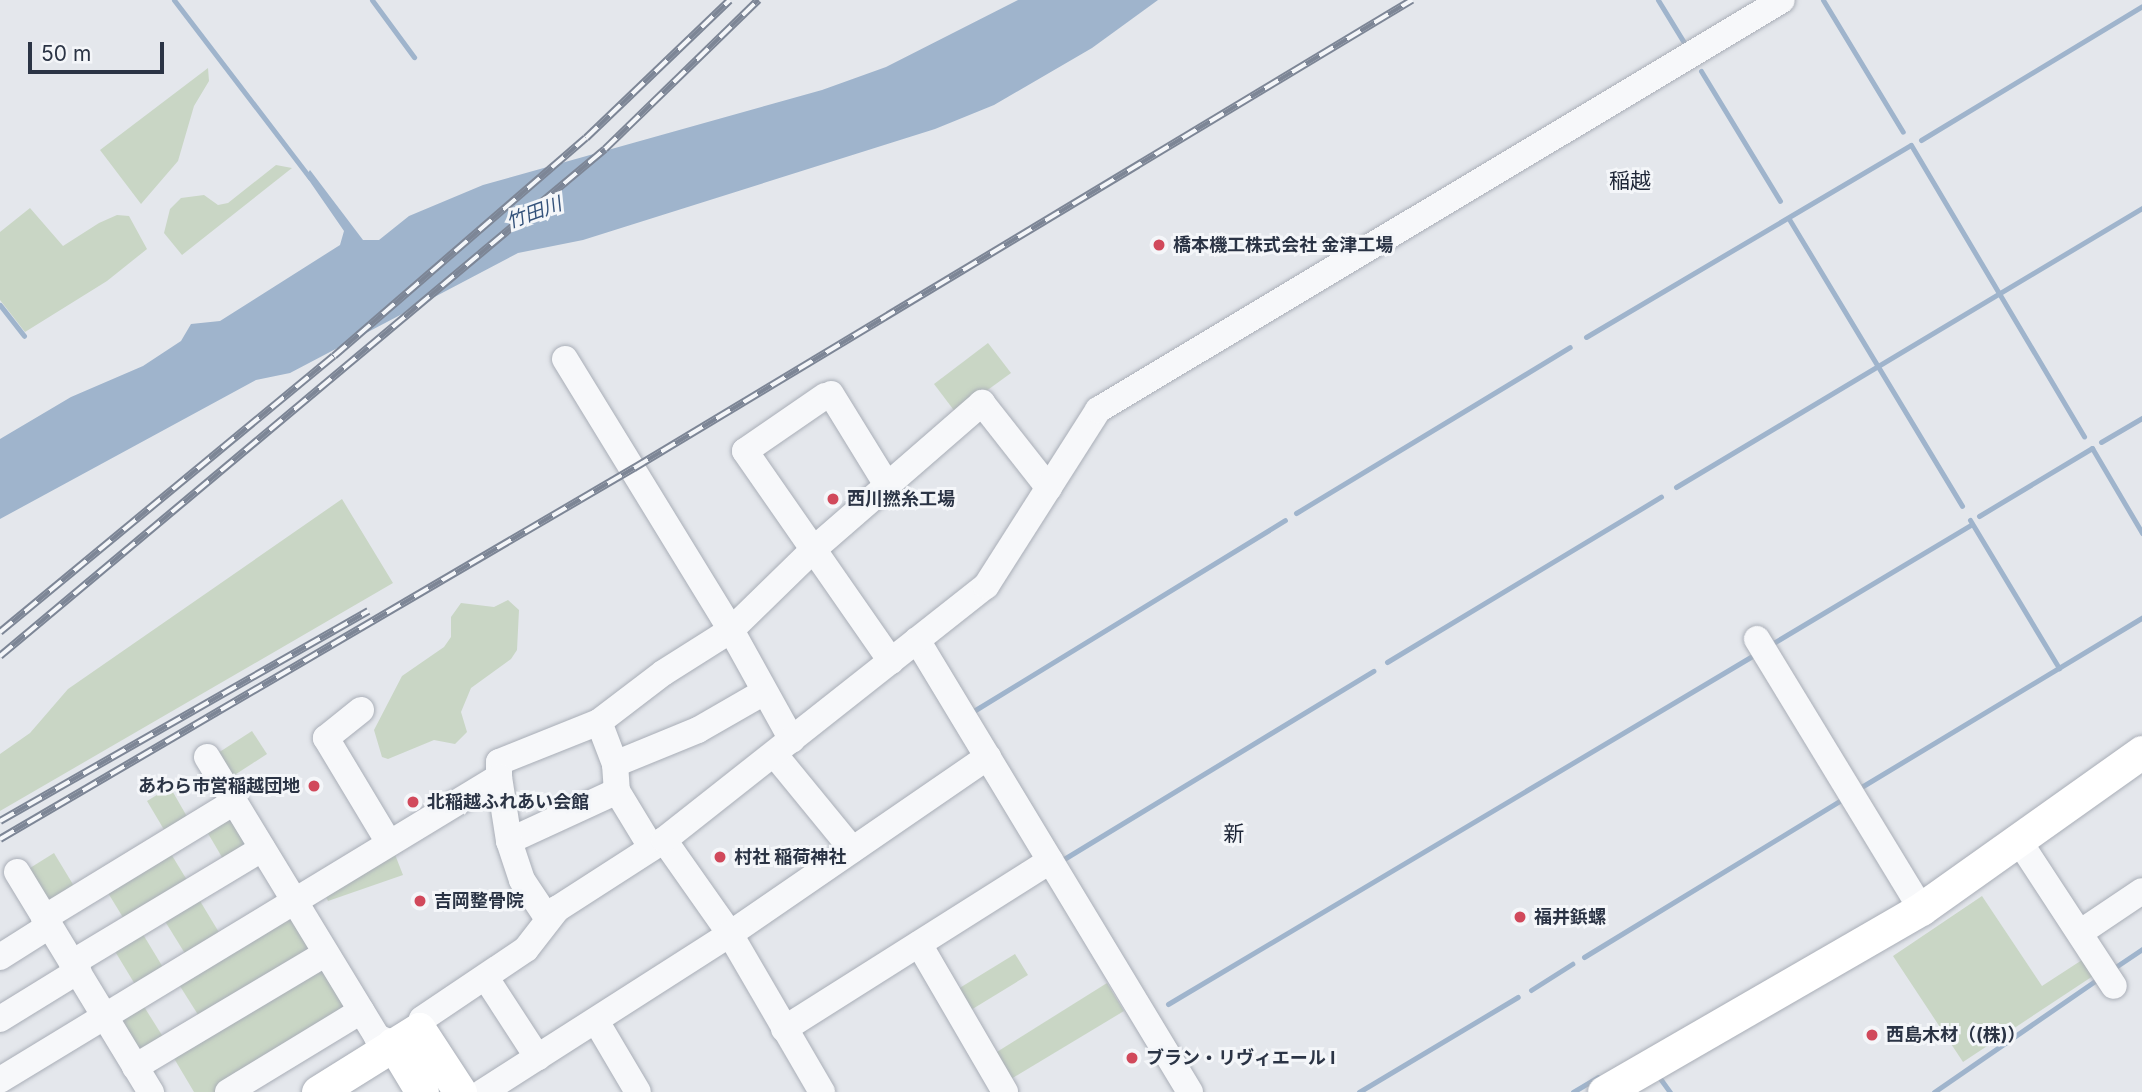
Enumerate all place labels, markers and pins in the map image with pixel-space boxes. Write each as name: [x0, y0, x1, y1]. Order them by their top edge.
place label: 橋本機工株式会社 金津工場: [1173, 234, 1393, 256]
marker: 橋本機工株式会社 金津工場: [1151, 237, 1167, 253]
place label: 西川撚糸工場: [847, 488, 955, 510]
marker: 西川撚糸工場: [825, 491, 841, 507]
place label: あわら市営稲越団地: [138, 775, 300, 797]
marker: あわら市営稲越団地: [306, 778, 322, 794]
place label: 北稲越ふれあい会館: [427, 791, 589, 813]
marker: 北稲越ふれあい会館: [405, 794, 421, 810]
place label: 村社 稲荷神社: [734, 846, 846, 868]
marker: 村社 稲荷神社: [712, 849, 728, 865]
place label: 吉岡整骨院: [434, 890, 524, 912]
marker: 吉岡整骨院: [412, 893, 428, 909]
place label: 福井鋲螺: [1534, 906, 1606, 928]
marker: 福井鋲螺: [1512, 909, 1528, 925]
place label: 西島木材（(株)）: [1886, 1024, 2026, 1046]
marker: 西島木材（(株)）: [1864, 1027, 1880, 1043]
place label: ブラン・リヴィエール Ⅰ: [1146, 1047, 1335, 1069]
marker: ブラン・リヴィエール Ⅰ: [1124, 1050, 1140, 1066]

